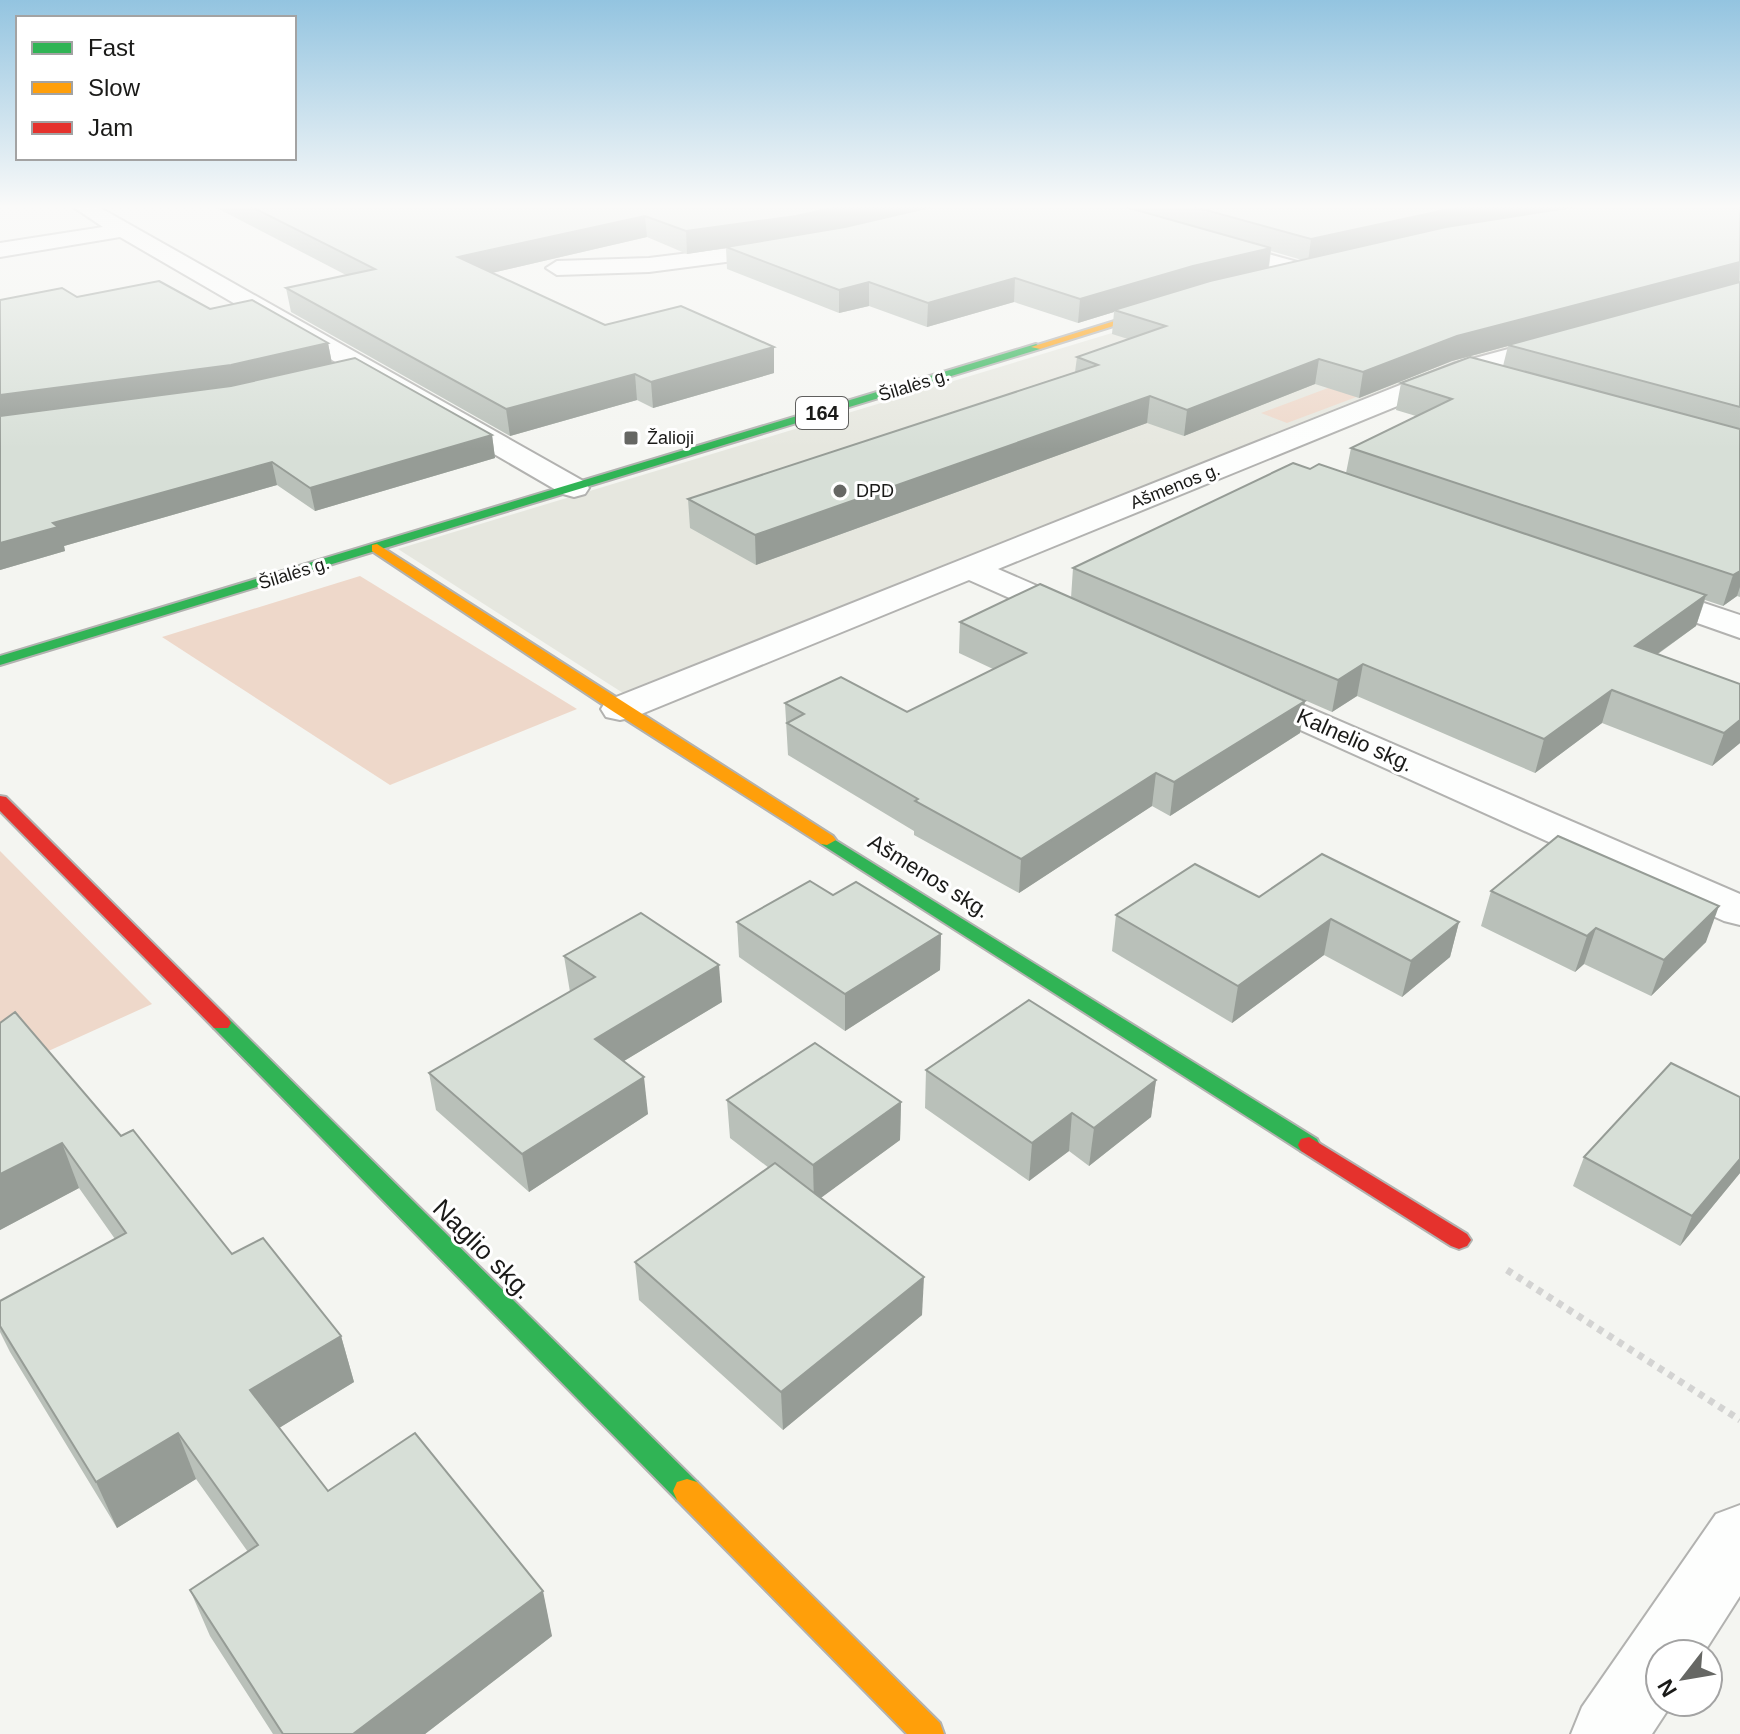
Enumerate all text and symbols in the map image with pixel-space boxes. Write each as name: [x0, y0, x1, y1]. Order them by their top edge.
legend: [16, 16, 296, 160]
text: Fast: [88, 34, 135, 61]
text: Slow: [88, 74, 141, 101]
text: Jam: [88, 114, 133, 141]
street label: Šilalės g.: [876, 364, 952, 405]
road number: 164: [796, 397, 848, 429]
place label: Žalioji: [647, 428, 694, 448]
marker: Žalioji: [622, 429, 640, 447]
street label: Ašmenos g.: [1127, 459, 1223, 513]
place label: DPD: [856, 481, 894, 501]
marker: DPD: [831, 482, 849, 500]
street label: Šilalės g.: [256, 552, 332, 593]
street label: Kalnelio skg.: [1293, 703, 1417, 777]
street label: Ašmenos skg.: [864, 829, 994, 923]
street label: Naglio skg.: [427, 1193, 539, 1305]
north arrow: [1644, 1638, 1724, 1718]
text: N: [1652, 1675, 1682, 1701]

